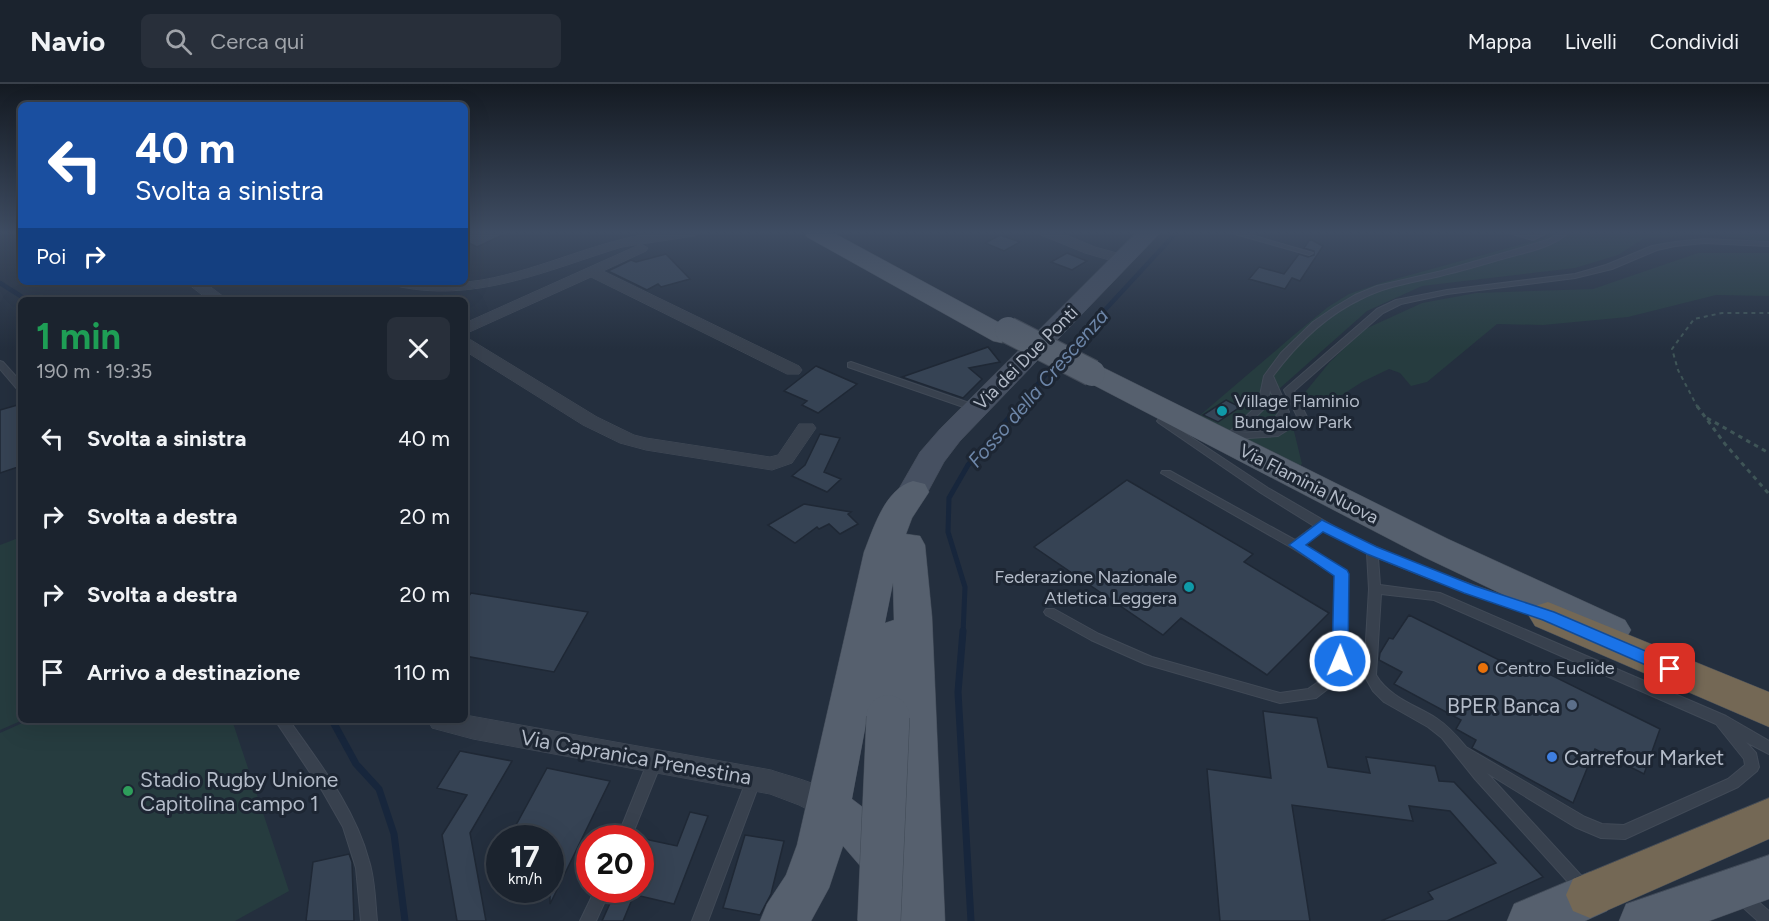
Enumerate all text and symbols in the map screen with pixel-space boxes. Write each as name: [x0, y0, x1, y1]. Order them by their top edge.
search box: [141, 14, 561, 68]
text: Navio: [30, 24, 105, 58]
icon: search: [162, 25, 195, 58]
text: Cerca qui: [210, 28, 304, 55]
text: Mappa: [1468, 29, 1532, 54]
text: Livelli: [1565, 29, 1617, 54]
text: Condividi: [1650, 29, 1739, 54]
text: 40 m: [135, 123, 235, 174]
icon: left: [36, 126, 114, 204]
text: Svolta a sinistra: [135, 174, 324, 207]
icon: right: [78, 240, 111, 273]
text: Poi: [36, 243, 66, 270]
street label: Via dei Due Ponti: [970, 302, 1082, 414]
water label: Fosso della Crescenza: [963, 304, 1113, 472]
text: 1 min: [36, 315, 121, 358]
button: close: [387, 317, 450, 380]
text: 190 m · 19:35: [36, 359, 152, 383]
place label: Village Flaminio Bungalow Park: [1234, 390, 1360, 433]
marker: Village Flaminio Bungalow Park: [1215, 404, 1229, 418]
icon: left: [36, 422, 69, 455]
text: Svolta a sinistra: [87, 425, 246, 452]
text: 40 m: [398, 425, 450, 452]
street label: Via Flaminia Nuova: [1236, 439, 1382, 529]
icon: right: [36, 500, 69, 533]
text: Svolta a destra: [87, 503, 237, 530]
text: 20 m: [399, 503, 450, 530]
place label: Federazione Nazionale Atletica Leggera: [995, 566, 1177, 609]
icon: right: [36, 578, 69, 611]
marker: Federazione Nazionale Atletica Leggera: [1182, 580, 1196, 594]
text: Svolta a destra: [87, 581, 237, 608]
text: 20 m: [399, 581, 450, 608]
position arrow: [1308, 629, 1372, 693]
pin: [1644, 643, 1695, 694]
icon: arrive: [1653, 652, 1686, 685]
icon: arrive: [36, 656, 69, 689]
place label: Centro Euclide: [1495, 657, 1615, 679]
text: Arrivo a destinazione: [87, 659, 300, 686]
text: 110 m: [394, 659, 450, 686]
marker: Centro Euclide: [1476, 661, 1490, 675]
place label: BPER Banca: [1447, 693, 1560, 718]
marker: BPER Banca: [1565, 698, 1579, 712]
street label: Via Capranica Prenestina: [519, 724, 753, 790]
place label: Carrefour Market: [1564, 745, 1724, 770]
marker: Carrefour Market: [1545, 750, 1559, 764]
place label: Stadio Rugby Unione Capitolina campo 1: [140, 767, 338, 816]
marker: Stadio Rugby Unione Capitolina campo 1: [121, 784, 135, 798]
speed limit sign: 20: [576, 825, 654, 903]
text: 17: [510, 838, 540, 875]
text: km/h: [508, 870, 542, 888]

